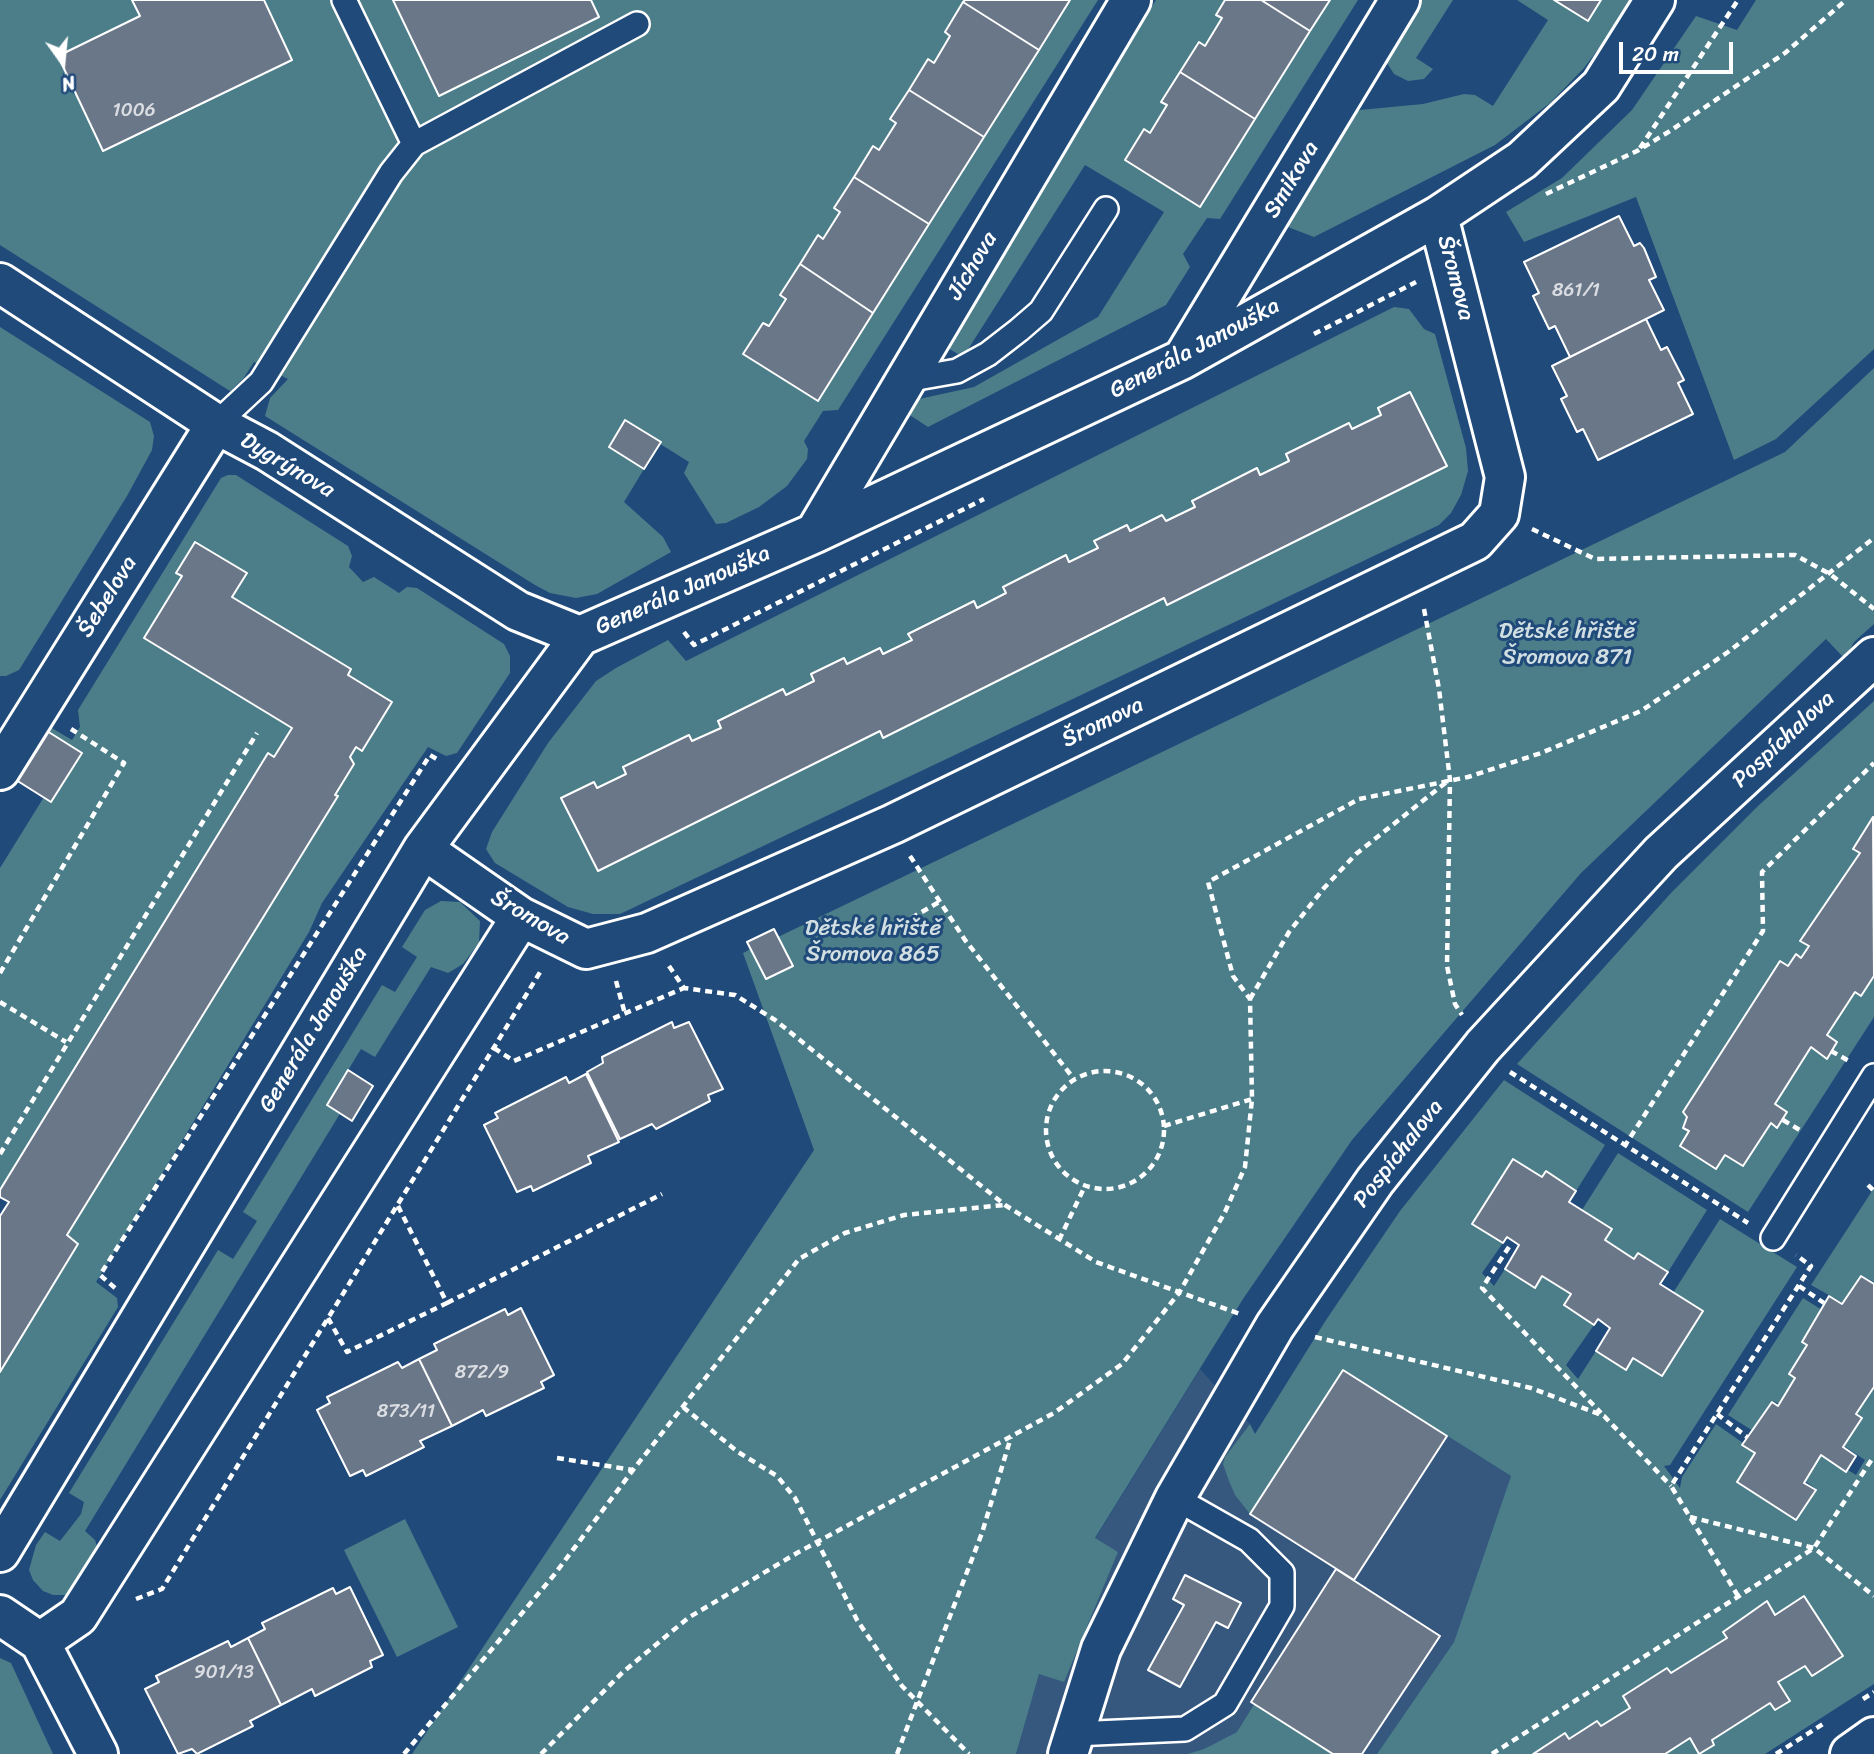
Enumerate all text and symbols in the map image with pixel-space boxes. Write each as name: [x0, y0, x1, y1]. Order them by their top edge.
north arrow: [28, 28, 98, 98]
scale bar: [1622, 28, 1736, 72]
text: 20 m: [1632, 35, 1679, 73]
text: N: [58, 66, 79, 101]
house number: 1006: [113, 100, 155, 122]
street label: Smikova: [1258, 137, 1326, 223]
street label: Jíchova: [942, 227, 1004, 305]
street label: Šromova: [1430, 232, 1480, 324]
house number: 861/1: [1552, 280, 1600, 302]
street label: Generála Janouška: [1105, 293, 1285, 405]
street label: Dygrýnova: [235, 427, 339, 505]
street label: Generála Janouška: [591, 540, 775, 642]
street label: Šebelova: [72, 551, 144, 643]
park label: Dětské hřiště Šromova 871: [1499, 618, 1635, 672]
street label: Pospíchalova: [1727, 686, 1841, 794]
street label: Šromova: [1058, 691, 1148, 755]
street label: Šromova: [485, 884, 575, 952]
park label: Dětské hřiště Šromova 865: [805, 915, 941, 969]
street label: Generála Janouška: [254, 942, 374, 1118]
street label: Pospíchalova: [1348, 1094, 1450, 1214]
house number: 872/9: [455, 1362, 509, 1384]
house number: 873/11: [377, 1401, 435, 1423]
house number: 901/13: [194, 1662, 254, 1684]

